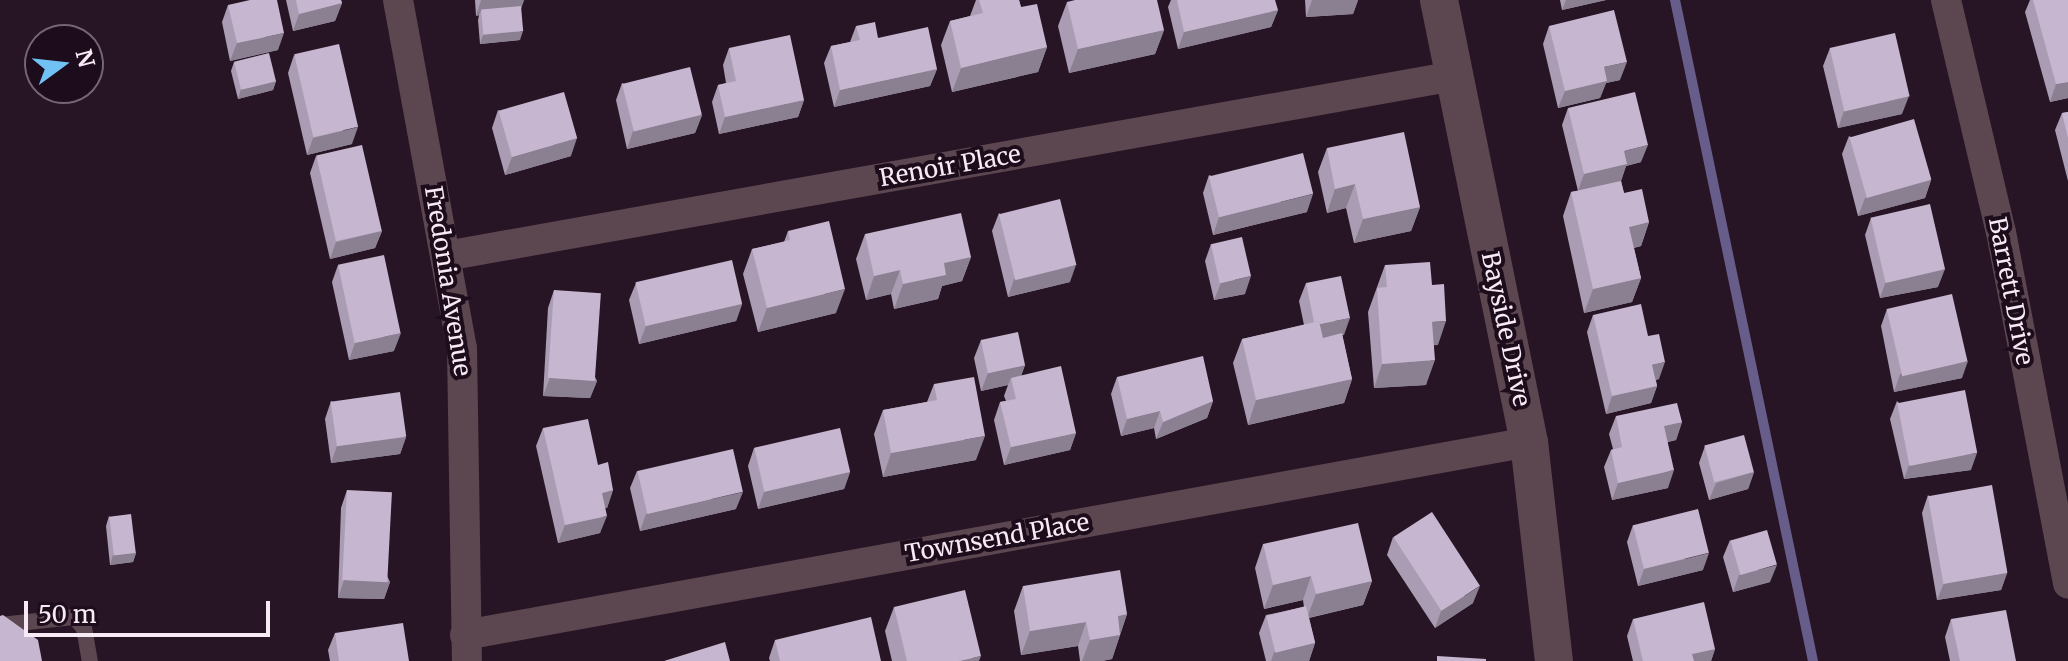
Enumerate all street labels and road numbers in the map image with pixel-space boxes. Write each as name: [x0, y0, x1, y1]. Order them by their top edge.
street label: Renoir Place: [877, 139, 1023, 193]
street label: Fredonia Avenue: [419, 184, 477, 378]
street label: Barrett Drive: [1983, 215, 2039, 367]
street label: Bayside Drive: [1476, 249, 1536, 409]
street label: Townsend Place: [902, 508, 1092, 568]

